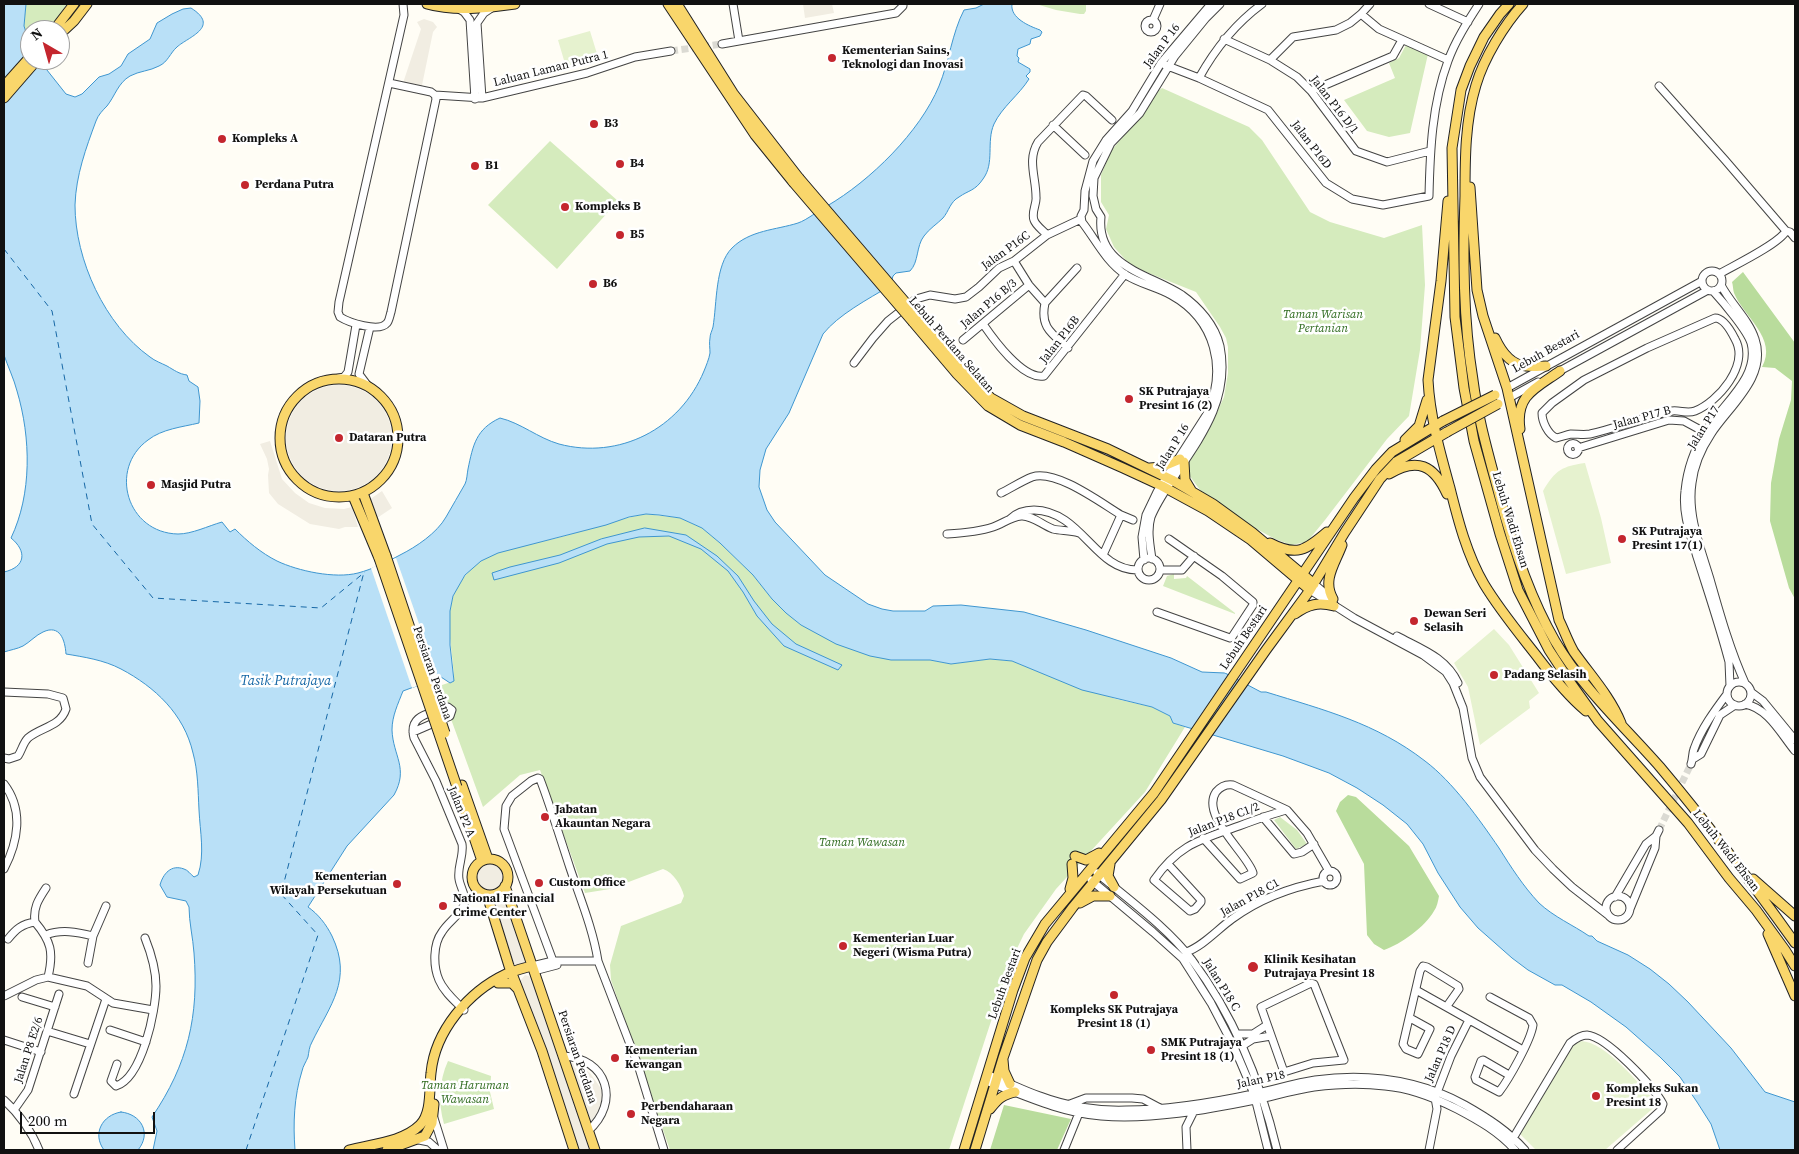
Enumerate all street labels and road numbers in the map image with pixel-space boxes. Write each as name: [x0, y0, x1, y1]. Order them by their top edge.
street label: Jalan P 16: [1141, 21, 1183, 71]
street label: Laluan Laman Putra 1: [492, 48, 610, 90]
street label: Jalan P16 D/1: [1307, 73, 1361, 137]
street label: Jalan P16D: [1288, 118, 1334, 172]
street label: Jalan P16C: [979, 229, 1033, 273]
street label: Jalan P16 B/3: [958, 276, 1020, 332]
street label: Lebuh Perdana Selatan: [905, 294, 997, 396]
street label: Jalan P16B: [1037, 313, 1083, 367]
street label: Lebuh Bestari: [1510, 328, 1582, 376]
street label: Jalan P17 B: [1612, 403, 1672, 433]
street label: Jalan P17: [1685, 403, 1723, 453]
street label: Jalan P 16: [1153, 421, 1193, 473]
street label: Lebuh Wadi Ehsan: [1489, 470, 1531, 570]
street label: Lebuh Bestari: [1217, 603, 1271, 673]
street label: Persiaran Perdana: [409, 624, 455, 722]
street label: Jalan P2 A: [444, 784, 478, 840]
street label: Jalan P18 C1/2: [1186, 800, 1262, 840]
street label: Lebuh Wadi Ehsan: [1690, 807, 1762, 895]
street label: Jalan P18 C1: [1218, 876, 1282, 920]
street label: Lebuh Bestari: [986, 947, 1024, 1021]
street label: Jalan P18 C: [1199, 956, 1243, 1014]
street label: Persiaran Perdana: [554, 1008, 600, 1106]
street label: Jalan P8 E2/6: [12, 1015, 46, 1085]
street label: Jalan P18 D: [1422, 1024, 1460, 1084]
street label: Jalan P18: [1236, 1068, 1286, 1092]

